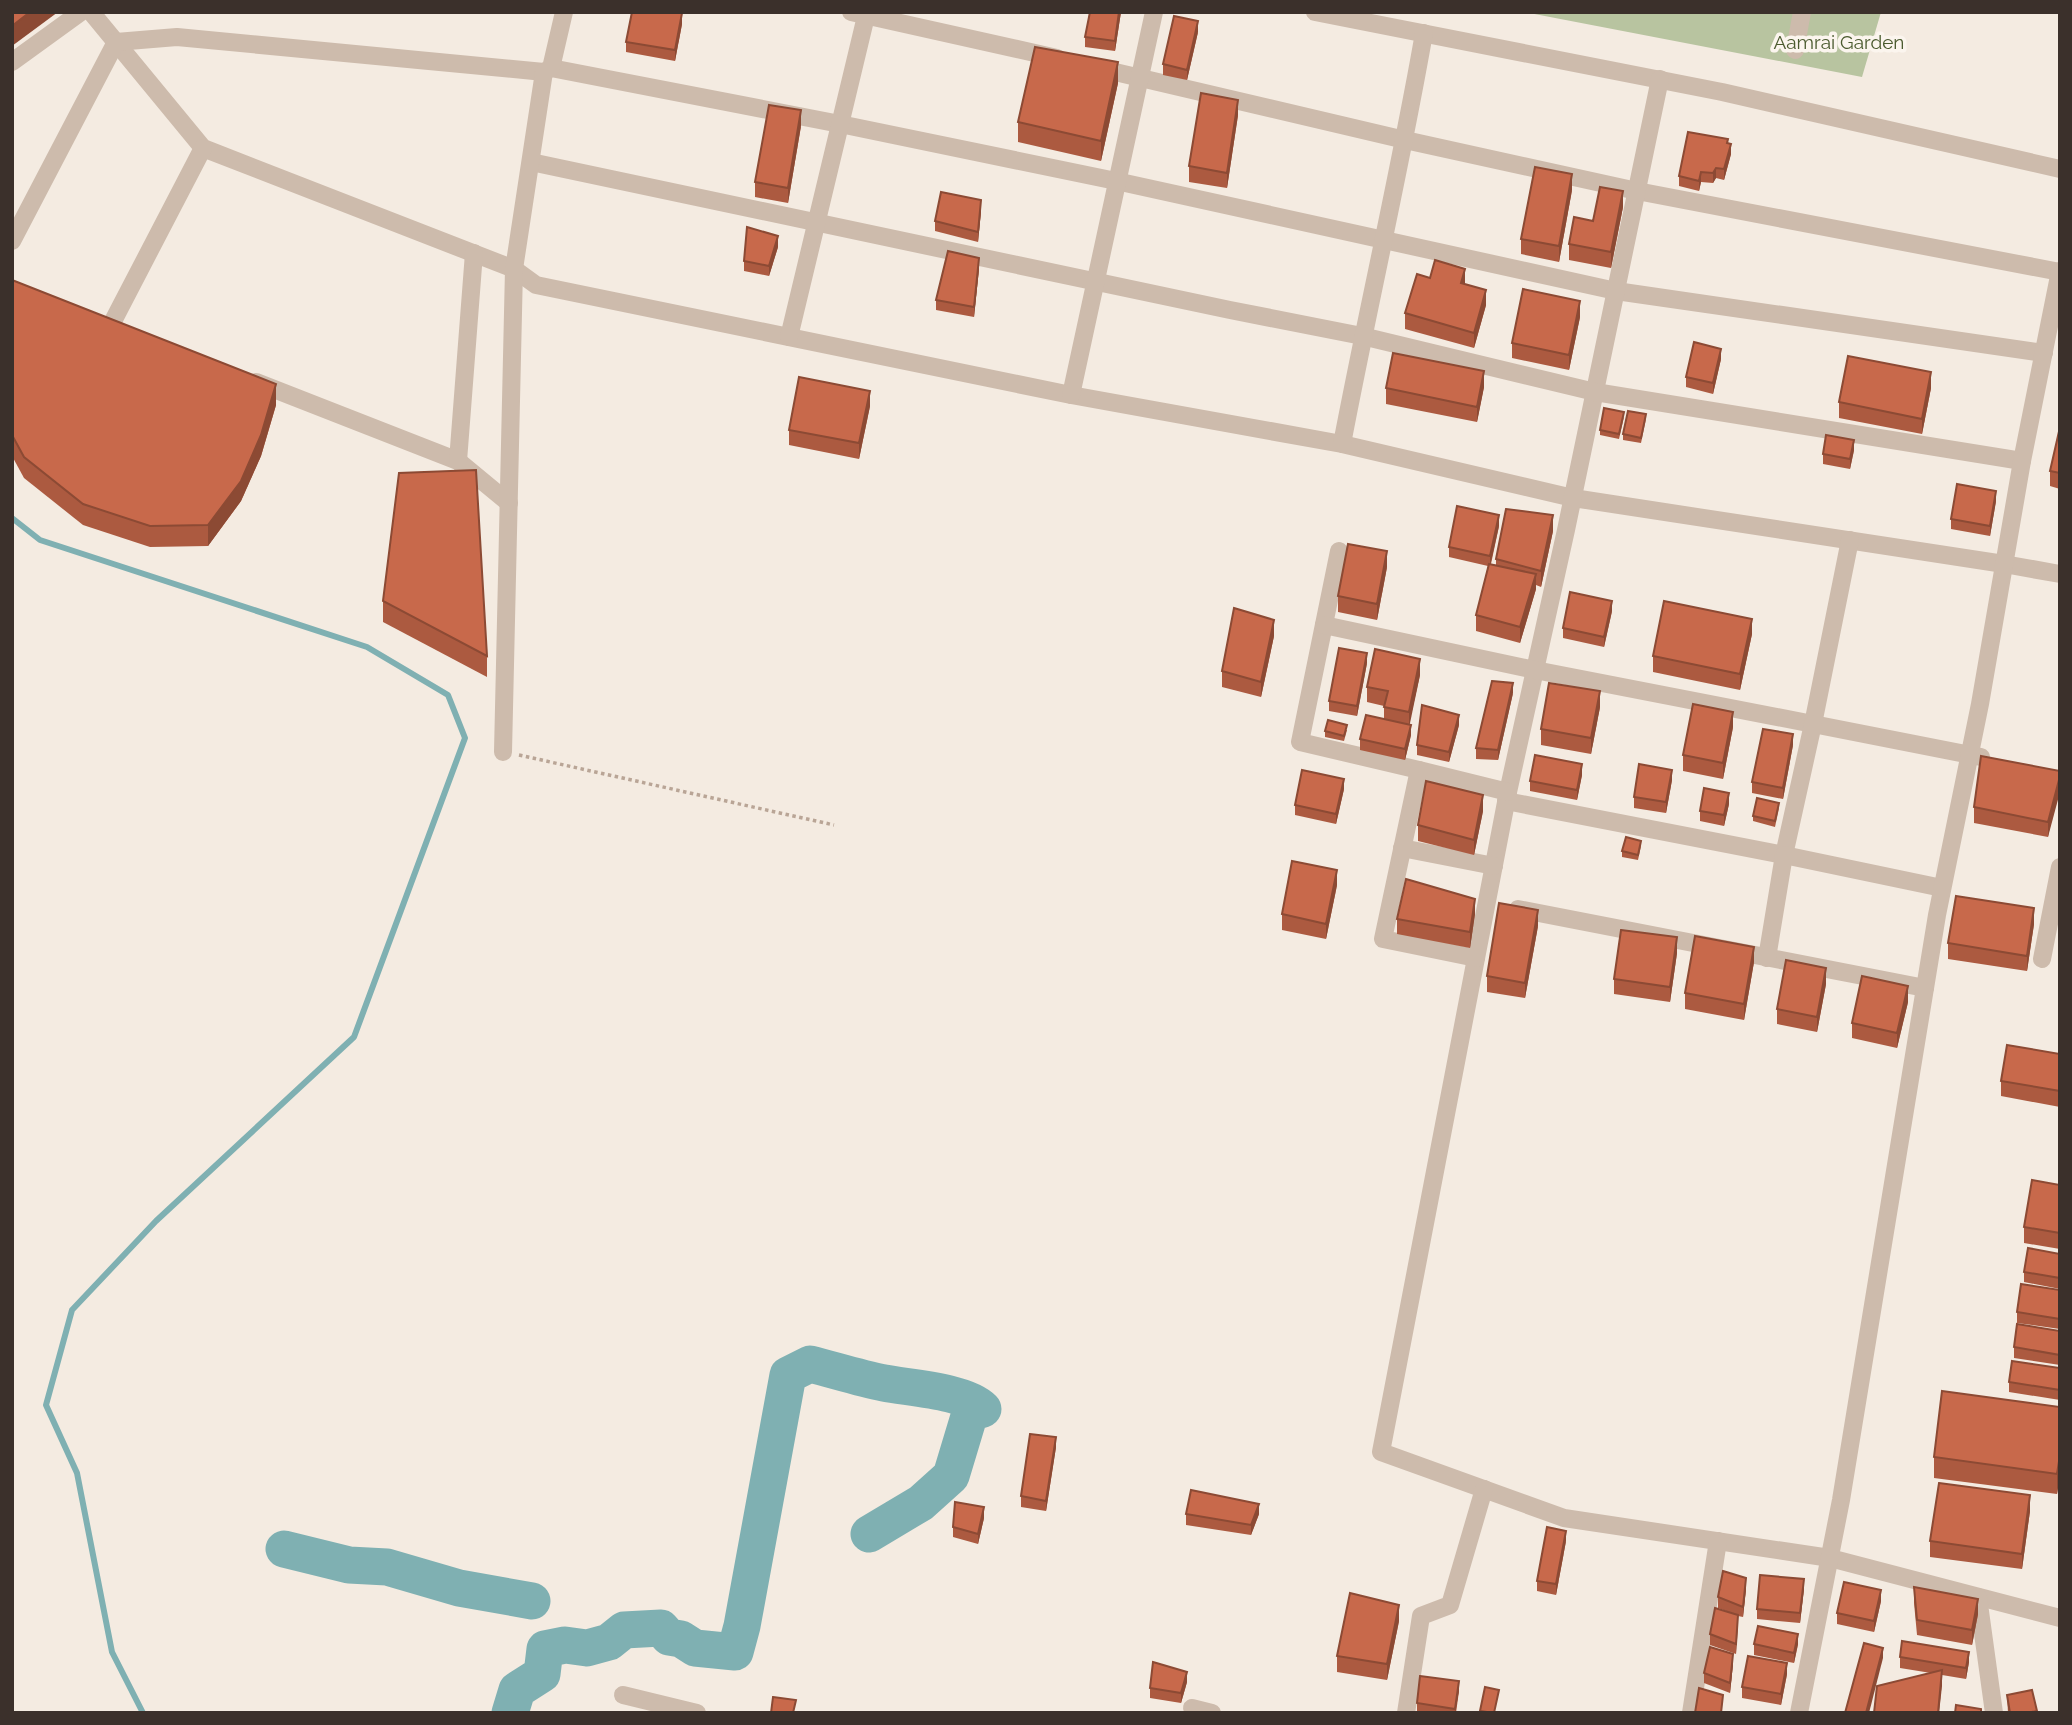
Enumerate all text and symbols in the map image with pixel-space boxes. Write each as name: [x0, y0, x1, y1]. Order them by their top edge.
park label: Aamrai Garden: [1774, 31, 1904, 53]

